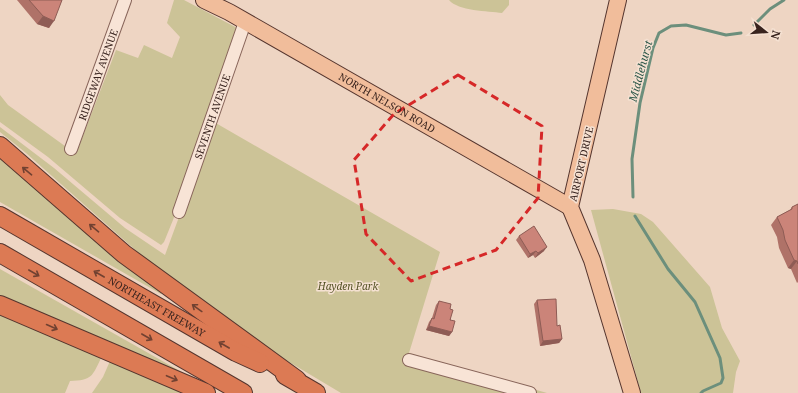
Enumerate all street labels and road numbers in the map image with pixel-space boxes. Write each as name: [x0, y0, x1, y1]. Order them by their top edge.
street label: RIDGEWAY AVENUE: [75, 27, 121, 122]
street label: NORTH NELSON ROAD: [336, 69, 438, 136]
street label: SEVENTH AVENUE: [191, 72, 233, 161]
street label: AIRPORT DRIVE: [566, 125, 596, 203]
street label: NORTHEAST FREEWAY: [106, 273, 209, 340]

